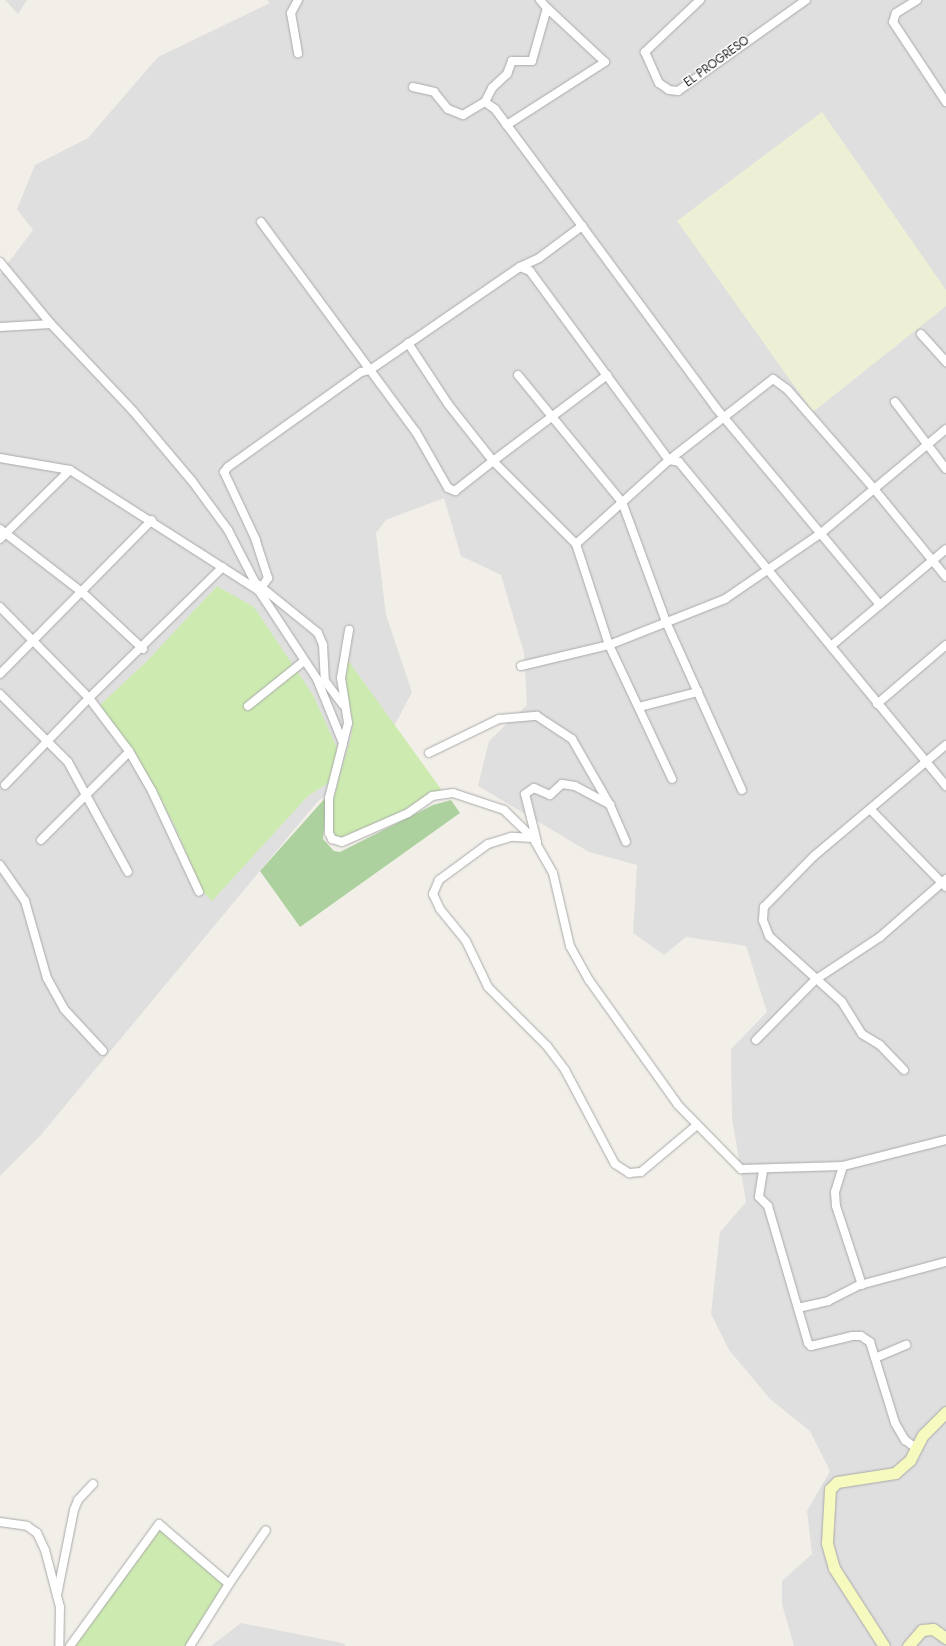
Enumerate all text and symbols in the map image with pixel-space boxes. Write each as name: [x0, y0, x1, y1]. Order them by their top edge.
street label: EL PROGRESO: [682, 34, 752, 90]

